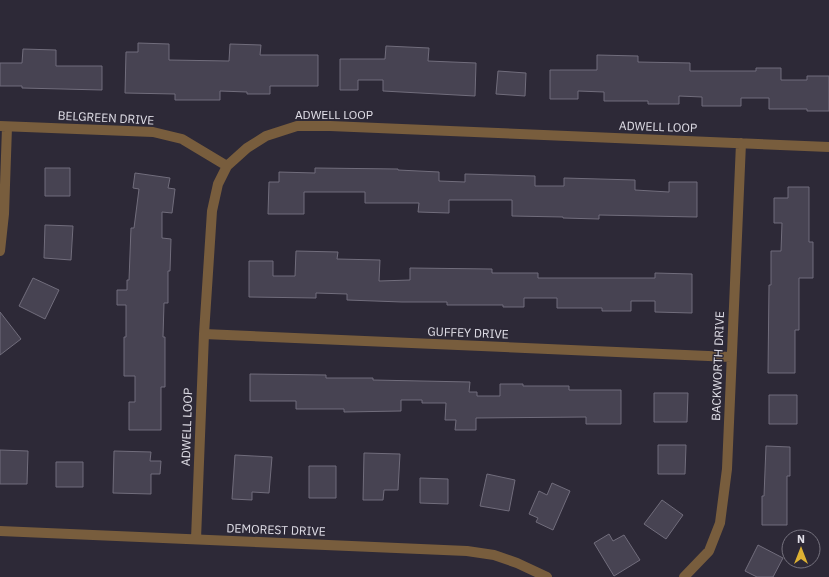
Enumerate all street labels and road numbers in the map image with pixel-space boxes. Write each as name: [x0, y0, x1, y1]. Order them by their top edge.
street label: BELGREEN DRIVE: [57, 107, 155, 128]
street label: ADWELL LOOP: [295, 107, 373, 122]
street label: ADWELL LOOP: [619, 118, 697, 135]
street label: BACKWORTH DRIVE: [708, 311, 727, 421]
street label: GUFFEY DRIVE: [427, 324, 509, 341]
street label: ADWELL LOOP: [178, 388, 195, 466]
street label: DEMOREST DRIVE: [226, 520, 326, 539]

